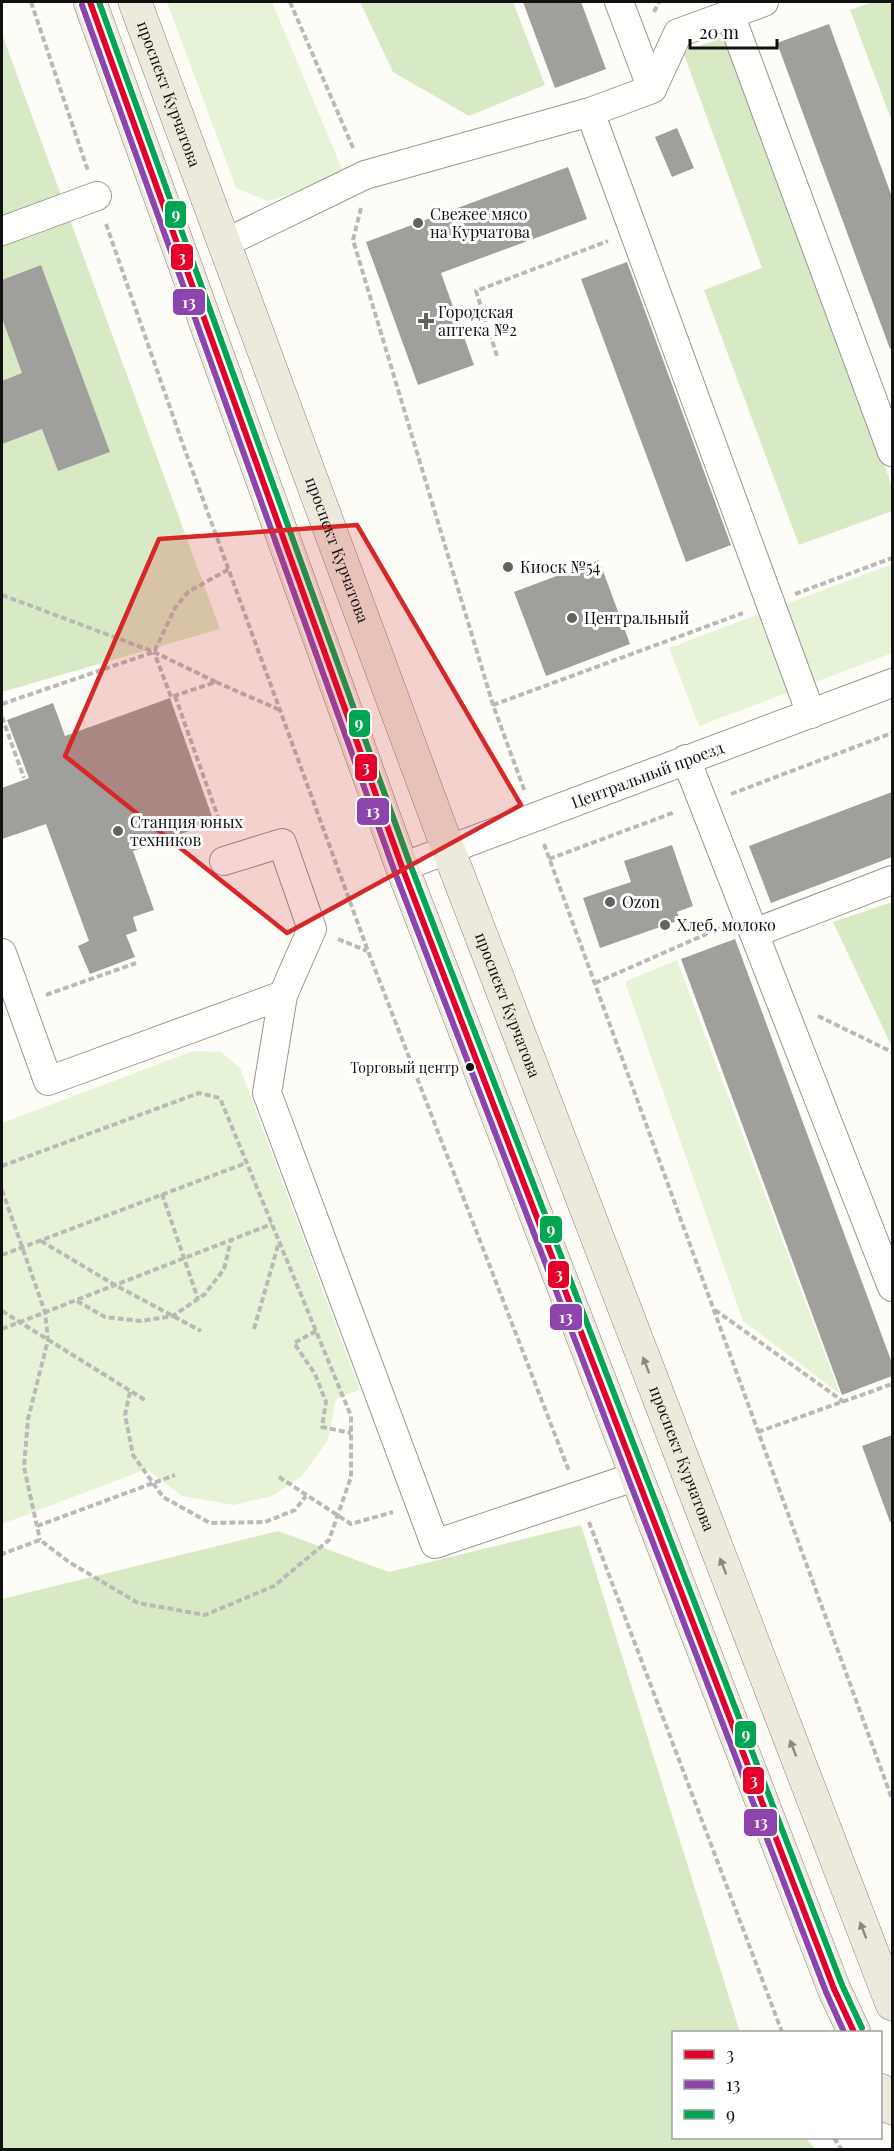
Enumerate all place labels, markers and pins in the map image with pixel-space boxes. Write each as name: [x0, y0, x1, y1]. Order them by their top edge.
place label: Свежее мясо на Курчатова: [430, 203, 530, 242]
marker: Свежее мясо на Курчатова: [411, 216, 425, 230]
place label: Городская аптека №2: [438, 301, 517, 340]
marker: Городская аптека №2: [419, 314, 433, 328]
place label: Киоск №54: [520, 556, 601, 577]
marker: Киоск №54: [501, 560, 515, 574]
place label: Центральный: [584, 607, 689, 628]
marker: Центральный: [565, 611, 579, 625]
place label: Станция юных техников: [130, 811, 244, 850]
marker: Станция юных техников: [111, 824, 125, 838]
place label: Ozon: [622, 891, 660, 912]
marker: Ozon: [603, 895, 617, 909]
place label: Хлеб, молоко: [677, 914, 776, 935]
marker: Хлеб, молоко: [658, 918, 672, 932]
place label: Торговый центр: [350, 1058, 459, 1077]
marker: Торговый центр: [464, 1061, 476, 1073]

